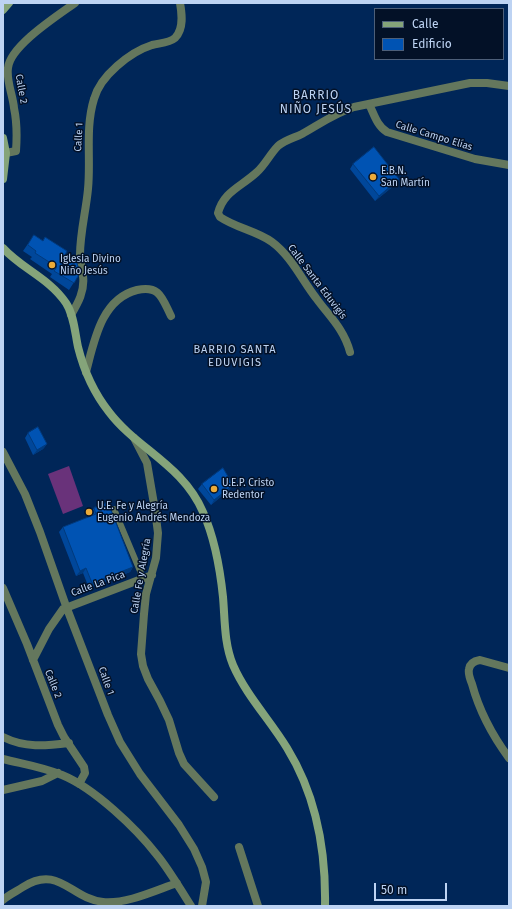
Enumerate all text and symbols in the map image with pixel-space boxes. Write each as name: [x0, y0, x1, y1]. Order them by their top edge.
legend: [374, 8, 504, 60]
text: Calle: [412, 17, 439, 31]
text: Edificio: [412, 37, 452, 51]
street label: Calle 2: [13, 73, 29, 105]
district label: BARRIO NIÑO JESÚS: [280, 89, 352, 117]
street label: Calle Campo Elías: [394, 119, 474, 153]
street label: Calle 1: [72, 122, 86, 152]
place label: E.B.N. San Martín: [381, 165, 430, 188]
marker: E.B.N. San Martín: [368, 172, 378, 182]
street label: Calle Santa Eduvigis: [285, 242, 349, 322]
place label: Iglesia Divino Niño Jesús: [60, 253, 121, 276]
marker: Iglesia Divino Niño Jesús: [47, 260, 57, 270]
district label: BARRIO SANTA EDUVIGIS: [193, 343, 277, 369]
place label: U.E.P. Cristo Redentor: [222, 477, 274, 500]
marker: U.E.P. Cristo Redentor: [209, 484, 219, 494]
place label: U.E. Fe y Alegría Eugenio Andrés Mendoza: [97, 500, 210, 524]
marker: U.E. Fe y Alegría Eugenio Andrés Mendoza: [84, 507, 94, 517]
street label: Calle Fe y Alegría: [128, 537, 154, 615]
street label: Calle La Pica: [69, 569, 127, 599]
street label: Calle 1: [95, 665, 117, 697]
street label: Calle 2: [42, 668, 64, 700]
scale bar: [376, 875, 449, 901]
text: 50 m: [381, 883, 407, 897]

